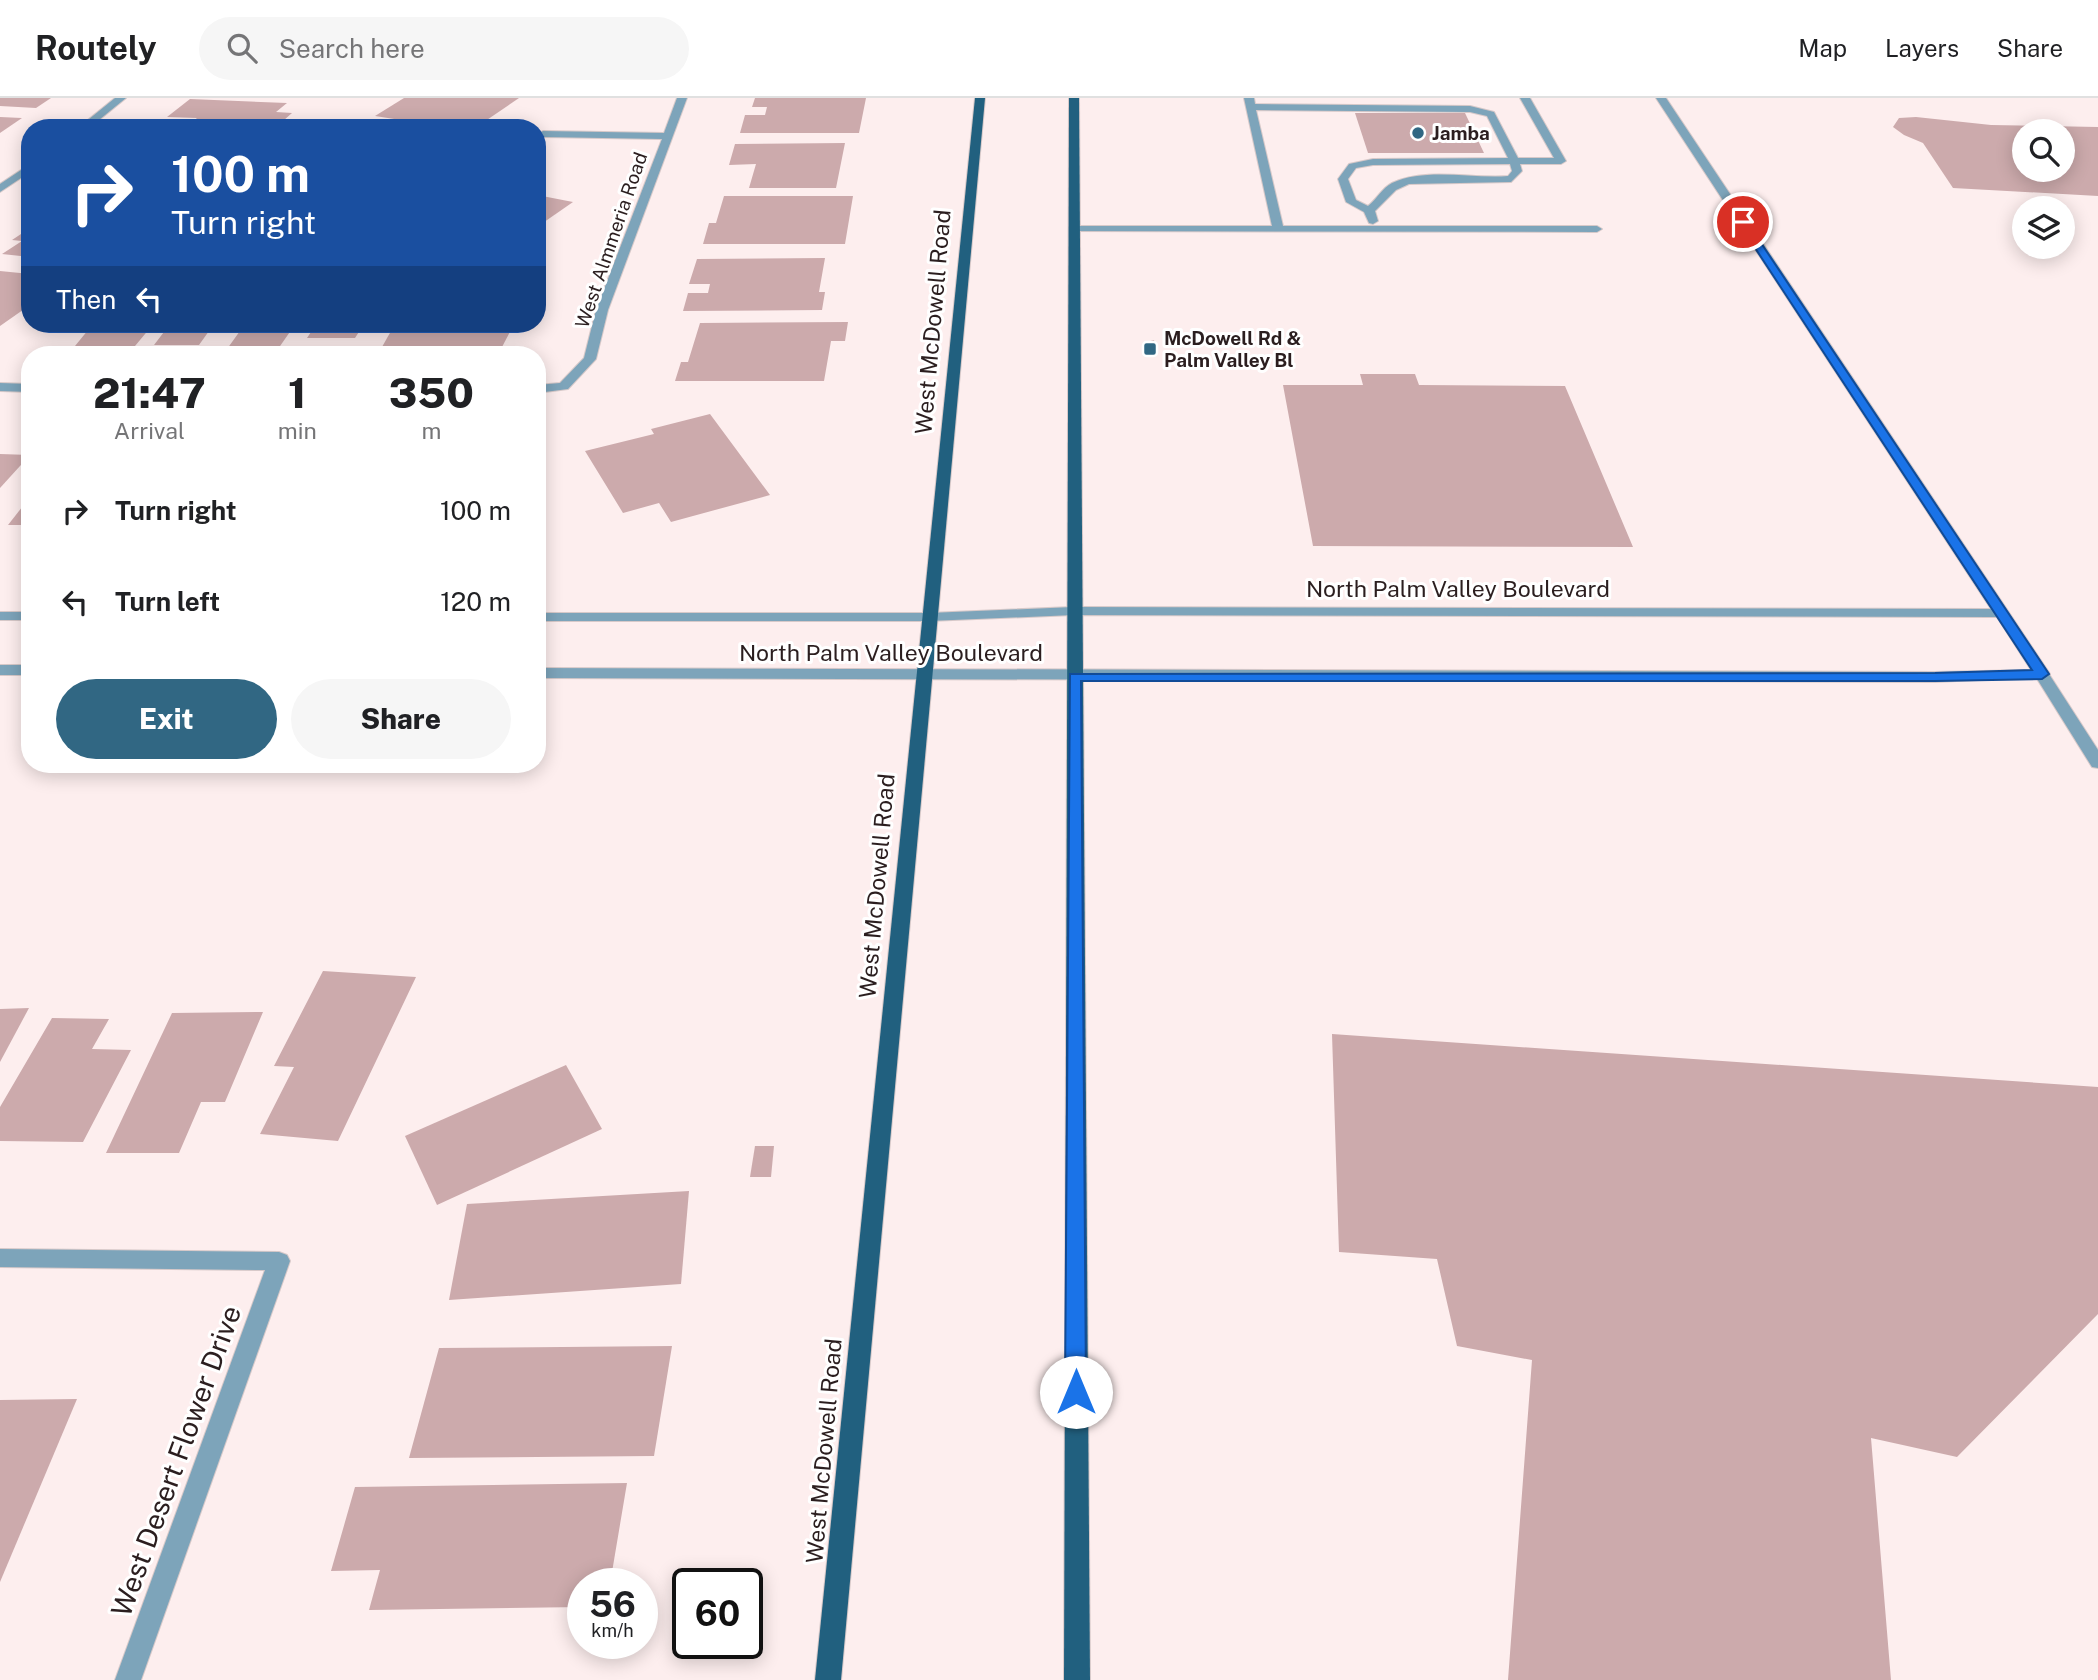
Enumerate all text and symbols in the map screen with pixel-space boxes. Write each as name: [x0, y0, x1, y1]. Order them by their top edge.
search box: [199, 17, 689, 80]
text: Routely: [35, 29, 157, 67]
icon: search: [223, 29, 261, 67]
text: Search here: [279, 33, 425, 64]
text: Map: [1798, 34, 1847, 62]
text: Layers: [1885, 34, 1959, 62]
text: Share: [1997, 34, 2063, 62]
map controls: [2012, 119, 2075, 259]
button: search: [2012, 119, 2075, 182]
place label: Jamba: [1432, 122, 1490, 144]
marker: Jamba: [1410, 125, 1426, 141]
text: 100 m: [171, 145, 310, 203]
icon: right: [56, 147, 147, 238]
street label: West Almmeria Road: [571, 149, 651, 331]
pin: [1713, 192, 1773, 252]
button: layers: [2012, 196, 2075, 259]
icon: arrive: [1724, 203, 1762, 241]
text: Turn right: [171, 204, 316, 241]
street label: West McDowell Road: [909, 208, 956, 435]
icon: left: [130, 280, 168, 318]
text: Then: [56, 284, 116, 315]
place label: McDowell Rd & Palm Valley Bl: [1164, 327, 1302, 371]
marker: McDowell Rd & Palm Valley Bl: [1142, 341, 1158, 357]
text: 21:47: [93, 368, 206, 417]
text: 1: [288, 368, 306, 417]
text: 350: [389, 368, 474, 417]
text: Arrival: [114, 417, 185, 444]
text: min: [278, 417, 317, 444]
text: m: [421, 417, 441, 444]
icon: right: [56, 492, 94, 530]
text: Turn right: [115, 495, 237, 526]
text: 100 m: [440, 495, 511, 526]
street label: North Palm Valley Boulevard: [1306, 575, 1610, 602]
icon: left: [56, 583, 94, 621]
text: Turn left: [115, 586, 220, 617]
text: 120 m: [440, 586, 511, 617]
street label: North Palm Valley Boulevard: [739, 639, 1043, 666]
button: Exit: [56, 679, 277, 759]
button: Share: [291, 679, 511, 759]
street label: West McDowell Road: [853, 772, 900, 999]
street label: West Desert Flower Drive: [104, 1301, 247, 1621]
street label: West McDowell Road: [800, 1337, 847, 1564]
position arrow: [1039, 1355, 1113, 1429]
speed limit sign: 60: [672, 1568, 763, 1659]
text: 56: [589, 1584, 636, 1625]
text: km/h: [591, 1620, 634, 1641]

